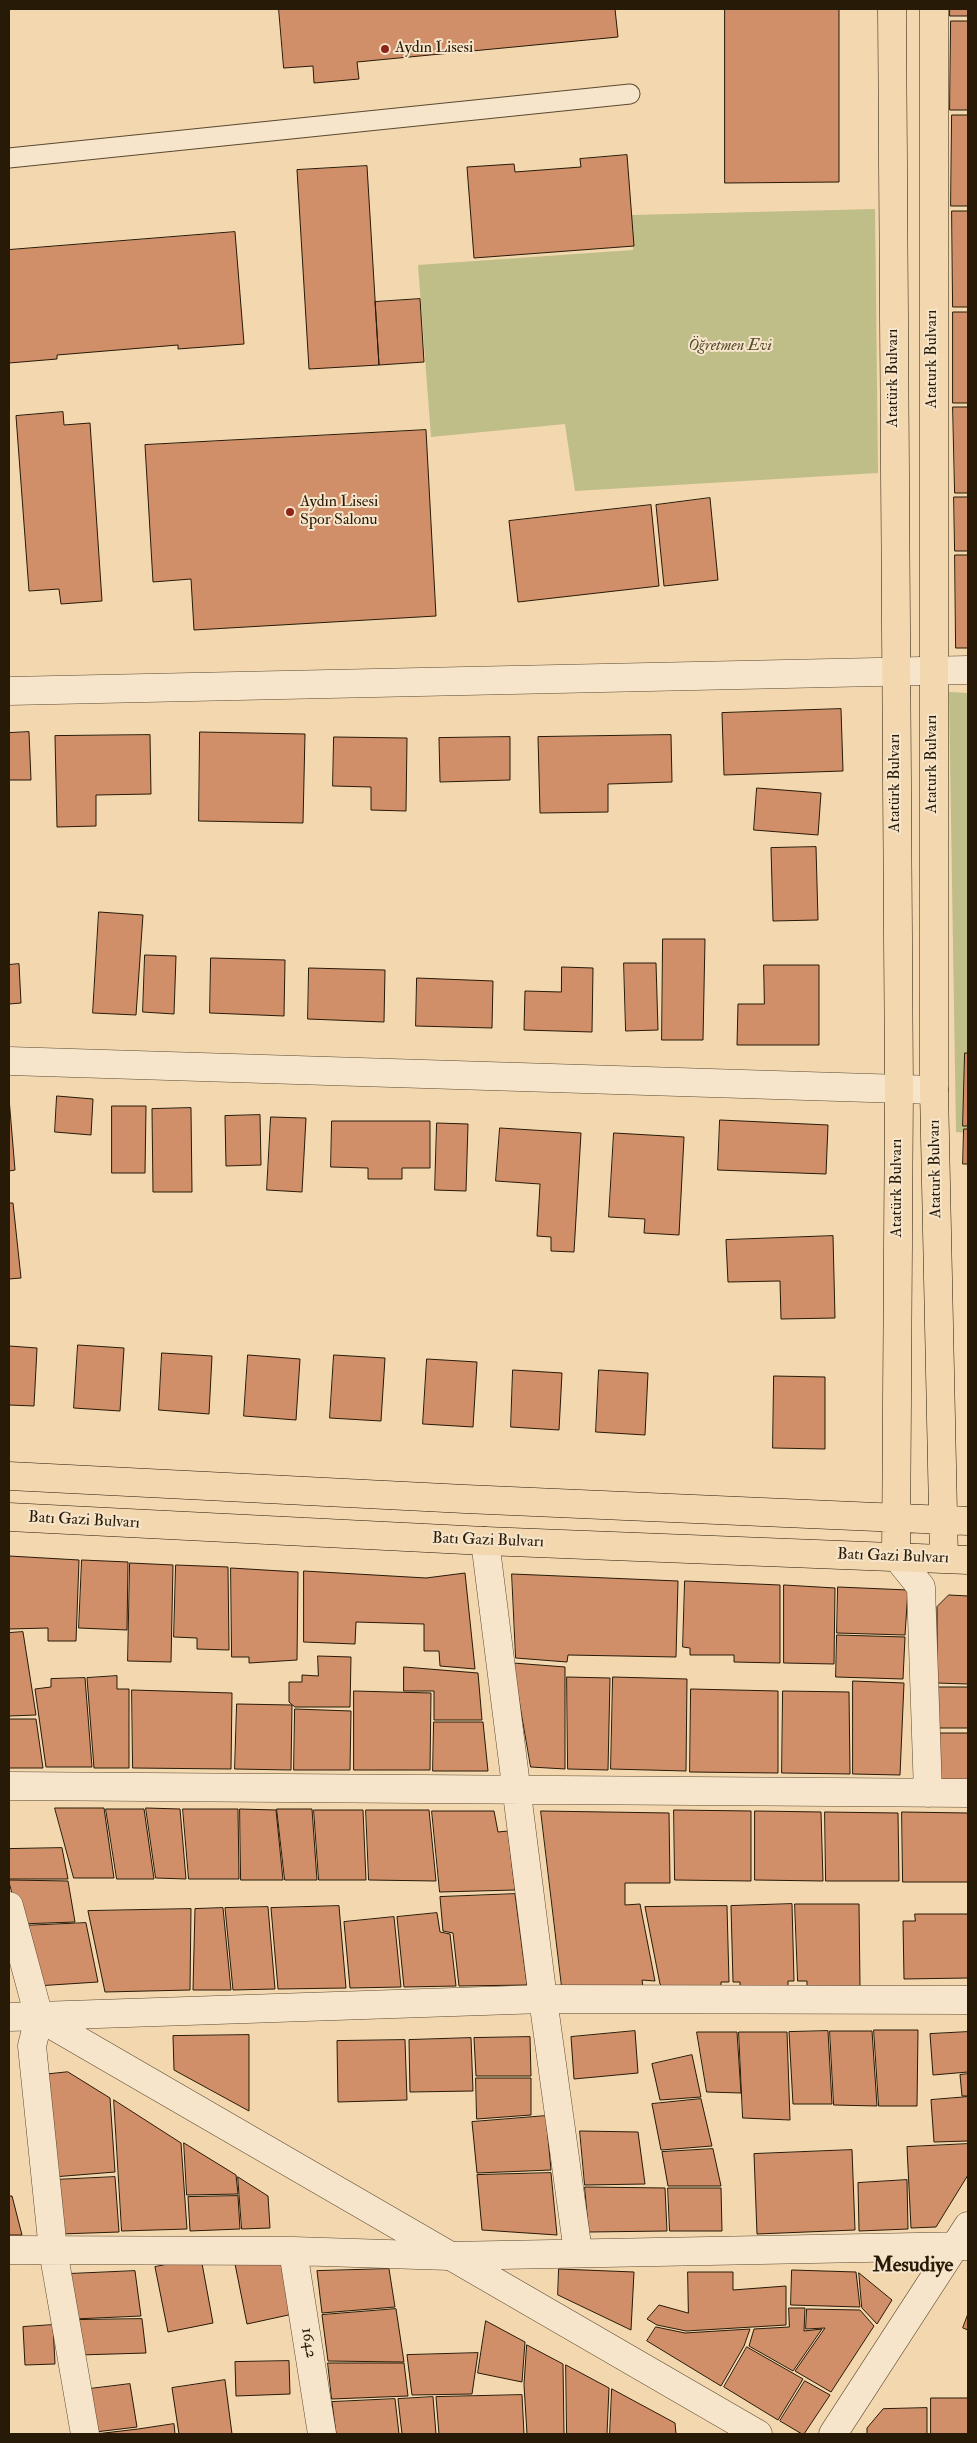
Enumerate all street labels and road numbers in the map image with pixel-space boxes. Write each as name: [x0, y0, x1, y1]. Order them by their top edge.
street label: Ataturk Bulvarı: [923, 310, 943, 408]
street label: Atatürk Bulvarı: [884, 329, 904, 427]
street label: Ataturk Bulvarı: [923, 715, 943, 813]
street label: Atatürk Bulvarı: [886, 734, 906, 832]
street label: Ataturk Bulvarı: [926, 1119, 946, 1219]
street label: Atatürk Bulvarı: [888, 1139, 908, 1237]
street label: Batı Gazi Bulvarı: [28, 1508, 140, 1534]
street label: Batı Gazi Bulvarı: [432, 1529, 544, 1553]
street label: Batı Gazi Bulvarı: [837, 1545, 949, 1569]
street label: 1642: [296, 2326, 320, 2360]

